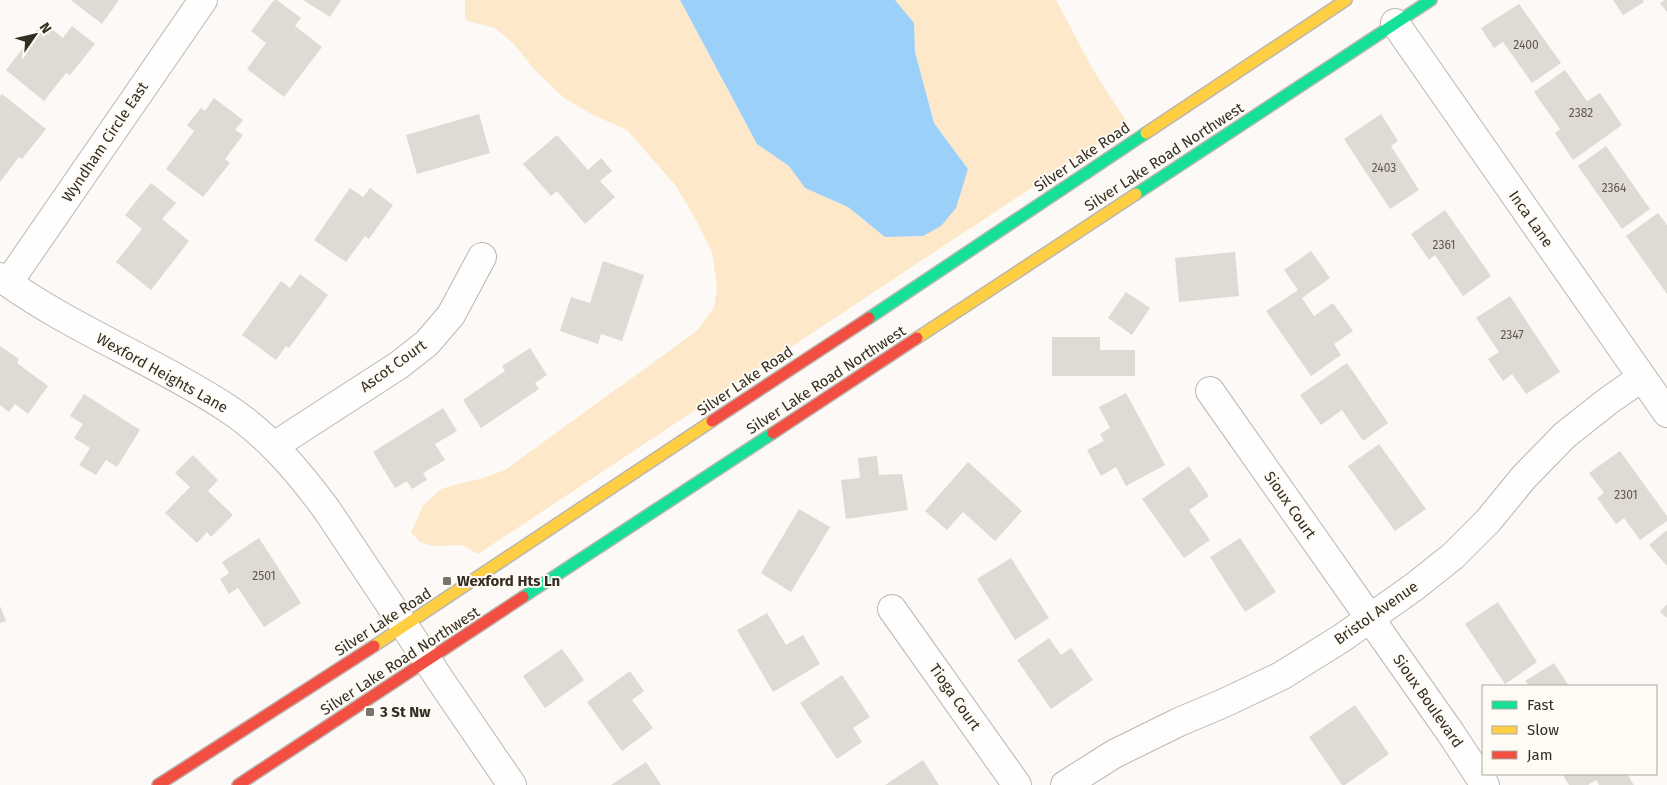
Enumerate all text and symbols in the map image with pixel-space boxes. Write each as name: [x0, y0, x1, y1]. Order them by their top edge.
north arrow: [10, 10, 60, 60]
text: N: [36, 19, 55, 37]
house number: 2400: [1513, 38, 1539, 52]
street label: Wyndham Circle East: [58, 78, 152, 206]
street label: Silver Lake Road Northwest: [1081, 98, 1247, 215]
house number: 2382: [1569, 106, 1593, 120]
street label: Silver Lake Road: [1031, 118, 1133, 196]
house number: 2403: [1372, 161, 1396, 175]
house number: 2364: [1602, 181, 1627, 195]
street label: Inca Lane: [1505, 187, 1557, 251]
house number: 2361: [1433, 238, 1455, 252]
street label: Silver Lake Road Northwest: [743, 322, 909, 438]
house number: 2347: [1500, 328, 1524, 342]
street label: Wexford Heights Lane: [93, 329, 231, 417]
street label: Ascot Court: [356, 336, 430, 396]
street label: Silver Lake Road: [694, 342, 796, 420]
street label: Sioux Court: [1260, 468, 1320, 543]
house number: 2301: [1614, 488, 1638, 502]
house number: 2501: [252, 569, 276, 583]
place label: Wexford Hts Ln: [457, 572, 560, 590]
marker: Wexford Hts Ln: [441, 575, 453, 587]
street label: Bristol Avenue: [1331, 577, 1421, 649]
street label: Silver Lake Road: [331, 584, 435, 660]
street label: Silver Lake Road Northwest: [317, 602, 483, 719]
street label: Sioux Boulevard: [1389, 651, 1467, 751]
street label: Tioga Court: [925, 660, 985, 734]
legend: [1482, 685, 1657, 775]
text: Fast: [1527, 696, 1554, 714]
place label: 3 St Nw: [379, 703, 431, 721]
marker: 3 St Nw: [364, 706, 376, 718]
text: Slow: [1527, 721, 1559, 739]
text: Jam: [1527, 746, 1553, 764]

